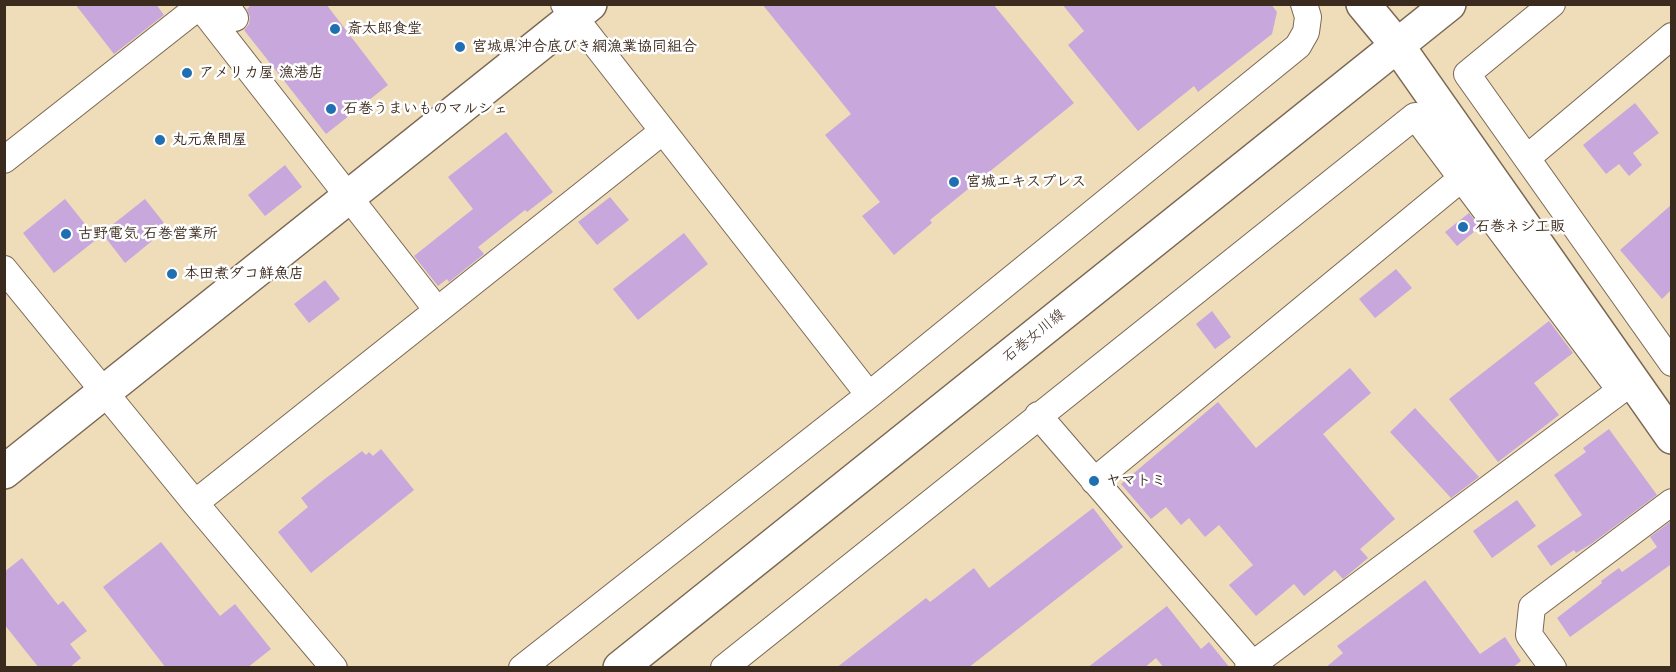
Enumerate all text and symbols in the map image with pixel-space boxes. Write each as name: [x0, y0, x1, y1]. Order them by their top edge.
place label: 斎太郎食堂: [347, 20, 422, 38]
marker: 斎太郎食堂: [328, 22, 342, 36]
place label: 宮城県沖合底びき網漁業協同組合: [472, 38, 697, 56]
marker: 宮城県沖合底びき網漁業協同組合: [453, 40, 467, 54]
place label: アメリカ屋 漁港店: [199, 64, 324, 82]
marker: アメリカ屋 漁港店: [180, 66, 194, 80]
place label: 石巻うまいものマルシェ: [343, 100, 508, 118]
marker: 石巻うまいものマルシェ: [324, 102, 338, 116]
place label: 丸元魚問屋: [172, 131, 247, 149]
marker: 丸元魚問屋: [153, 133, 167, 147]
place label: 宮城エキスプレス: [966, 173, 1086, 191]
marker: 宮城エキスプレス: [947, 175, 961, 189]
place label: 石巻ネジ工販: [1475, 218, 1565, 236]
marker: 石巻ネジ工販: [1456, 220, 1470, 234]
place label: 古野電気 石巻営業所: [78, 225, 218, 243]
marker: 古野電気 石巻営業所: [59, 227, 73, 241]
place label: 本田煮ダコ鮮魚店: [184, 265, 304, 283]
marker: 本田煮ダコ鮮魚店: [165, 267, 179, 281]
street label: 石巻女川線: [999, 305, 1069, 367]
place label: ヤマトミ: [1106, 472, 1166, 490]
marker: ヤマトミ: [1087, 474, 1101, 488]

